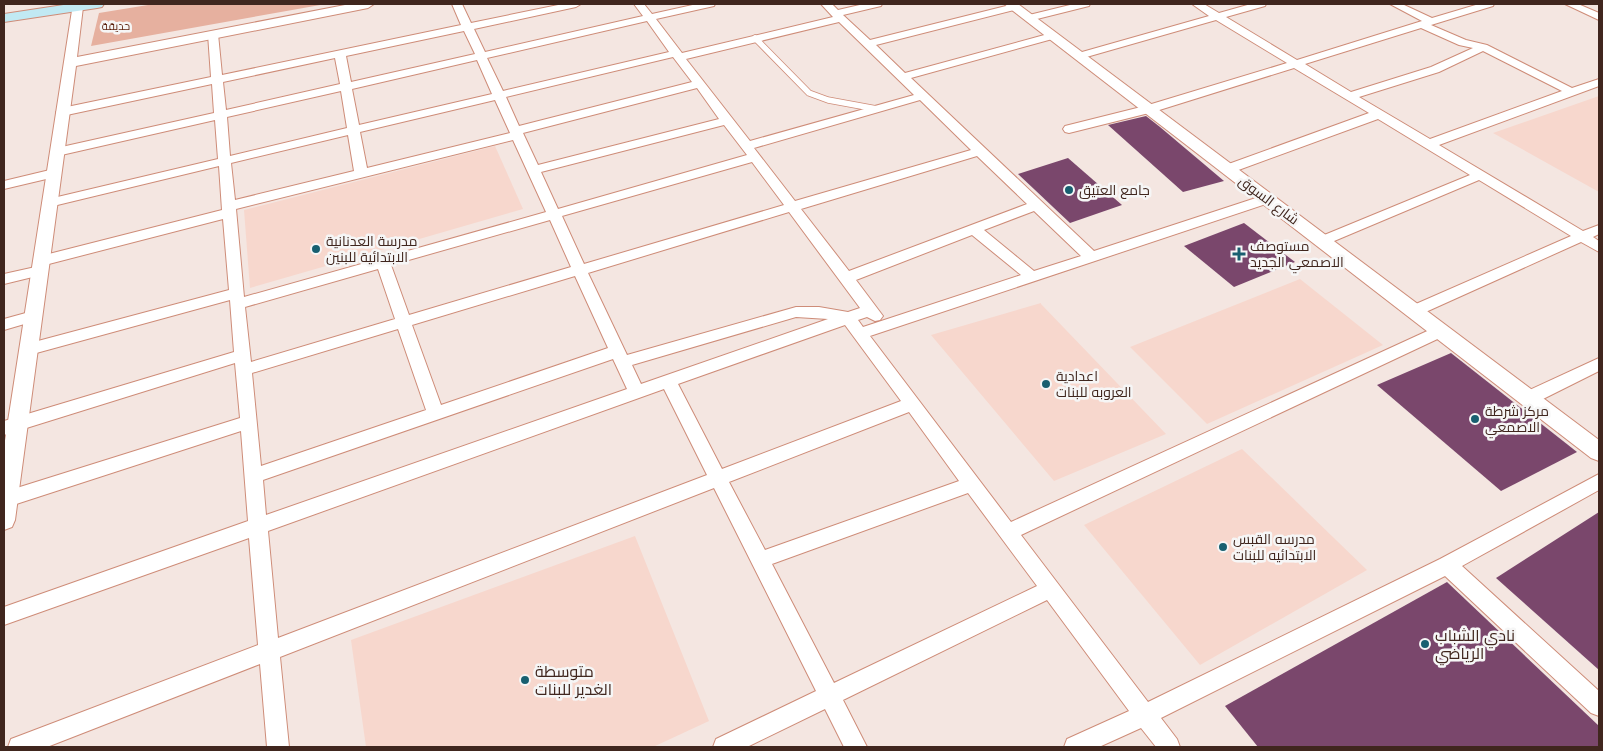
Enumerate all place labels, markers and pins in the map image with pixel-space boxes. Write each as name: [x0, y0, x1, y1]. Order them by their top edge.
place label: جامع العتيق: [1079, 182, 1150, 199]
marker: جامع العتيق: [1063, 184, 1075, 196]
place label: مدرسة العدنانية الابتدائية للبنين: [326, 233, 418, 265]
place label: مستوصف الاصمعي الجديد: [1250, 238, 1344, 274]
marker: مدرسة العدنانية الابتدائية للبنين: [310, 243, 322, 255]
marker: مستوصف الاصمعي الجديد: [1232, 247, 1246, 261]
place label: اعدادية العروبه للبنات: [1056, 368, 1132, 400]
marker: اعدادية العروبه للبنات: [1040, 378, 1052, 390]
place label: مركز شرطة الاصمعي: [1485, 403, 1549, 439]
marker: مركز شرطة الاصمعي: [1469, 413, 1481, 425]
place label: مدرسه القبس الابتدائيه للبنات: [1233, 531, 1316, 563]
marker: مدرسه القبس الابتدائيه للبنات: [1217, 541, 1229, 553]
place label: نادي الشباب الرياضي: [1435, 627, 1515, 666]
marker: نادي الشباب الرياضي: [1419, 638, 1431, 650]
place label: متوسطة الغدير للبنات: [535, 663, 612, 699]
marker: متوسطة الغدير للبنات: [519, 674, 531, 686]

